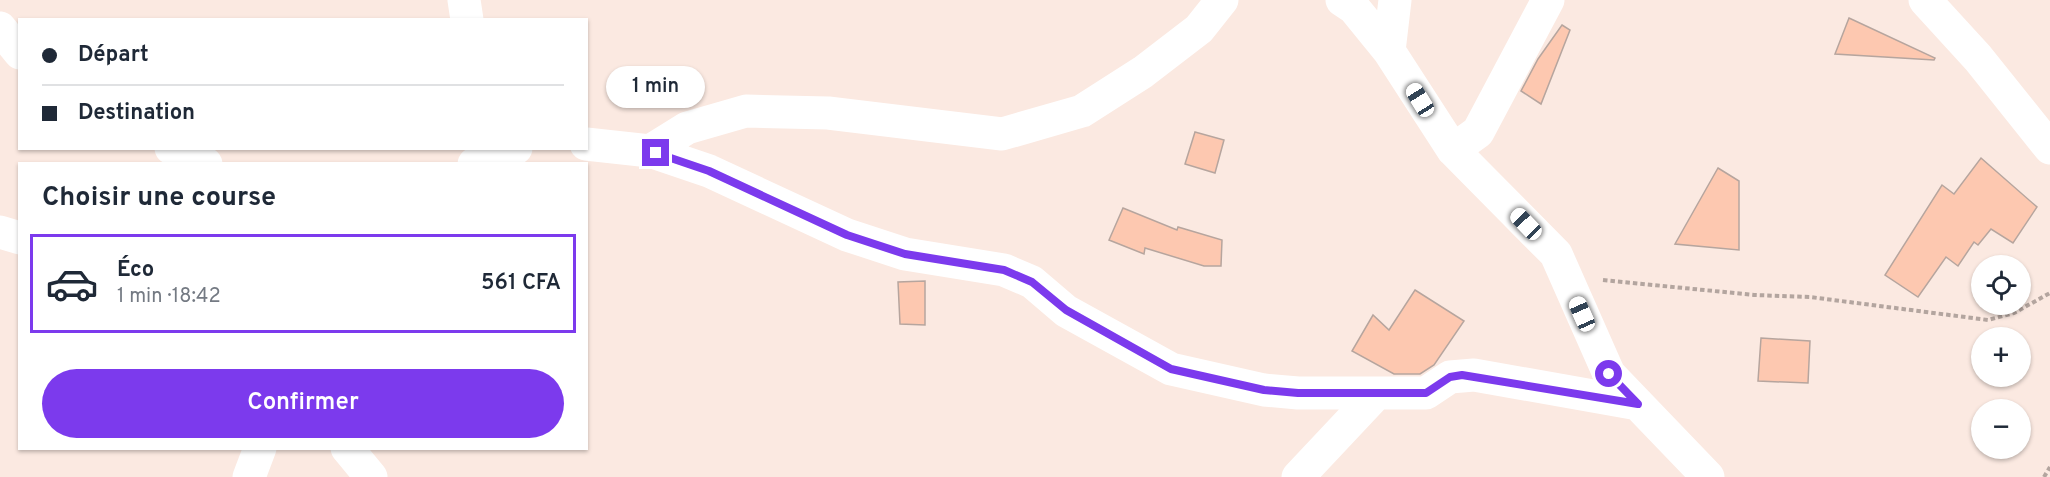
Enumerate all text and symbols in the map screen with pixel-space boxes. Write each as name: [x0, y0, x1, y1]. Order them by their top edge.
text: Départ: [78, 42, 149, 69]
callout: 1 min: [606, 66, 706, 108]
text: 1 min: [632, 74, 679, 100]
car: [1403, 80, 1437, 120]
text: Destination: [78, 100, 195, 127]
route end: [642, 139, 669, 166]
text: Choisir une course: [42, 181, 276, 215]
car: [1507, 205, 1545, 243]
map controls: [1971, 255, 2031, 459]
button: locate: [1971, 255, 2031, 315]
icon: car: [45, 257, 99, 311]
text: Éco: [117, 257, 154, 284]
text: 561 CFA: [481, 270, 561, 297]
text: 1 min · 18:42: [117, 284, 221, 310]
car: [1566, 294, 1598, 334]
button: +: [1971, 327, 2031, 387]
route start: [1595, 360, 1622, 387]
button: Confirmer: [42, 369, 564, 438]
button: −: [1971, 399, 2031, 459]

